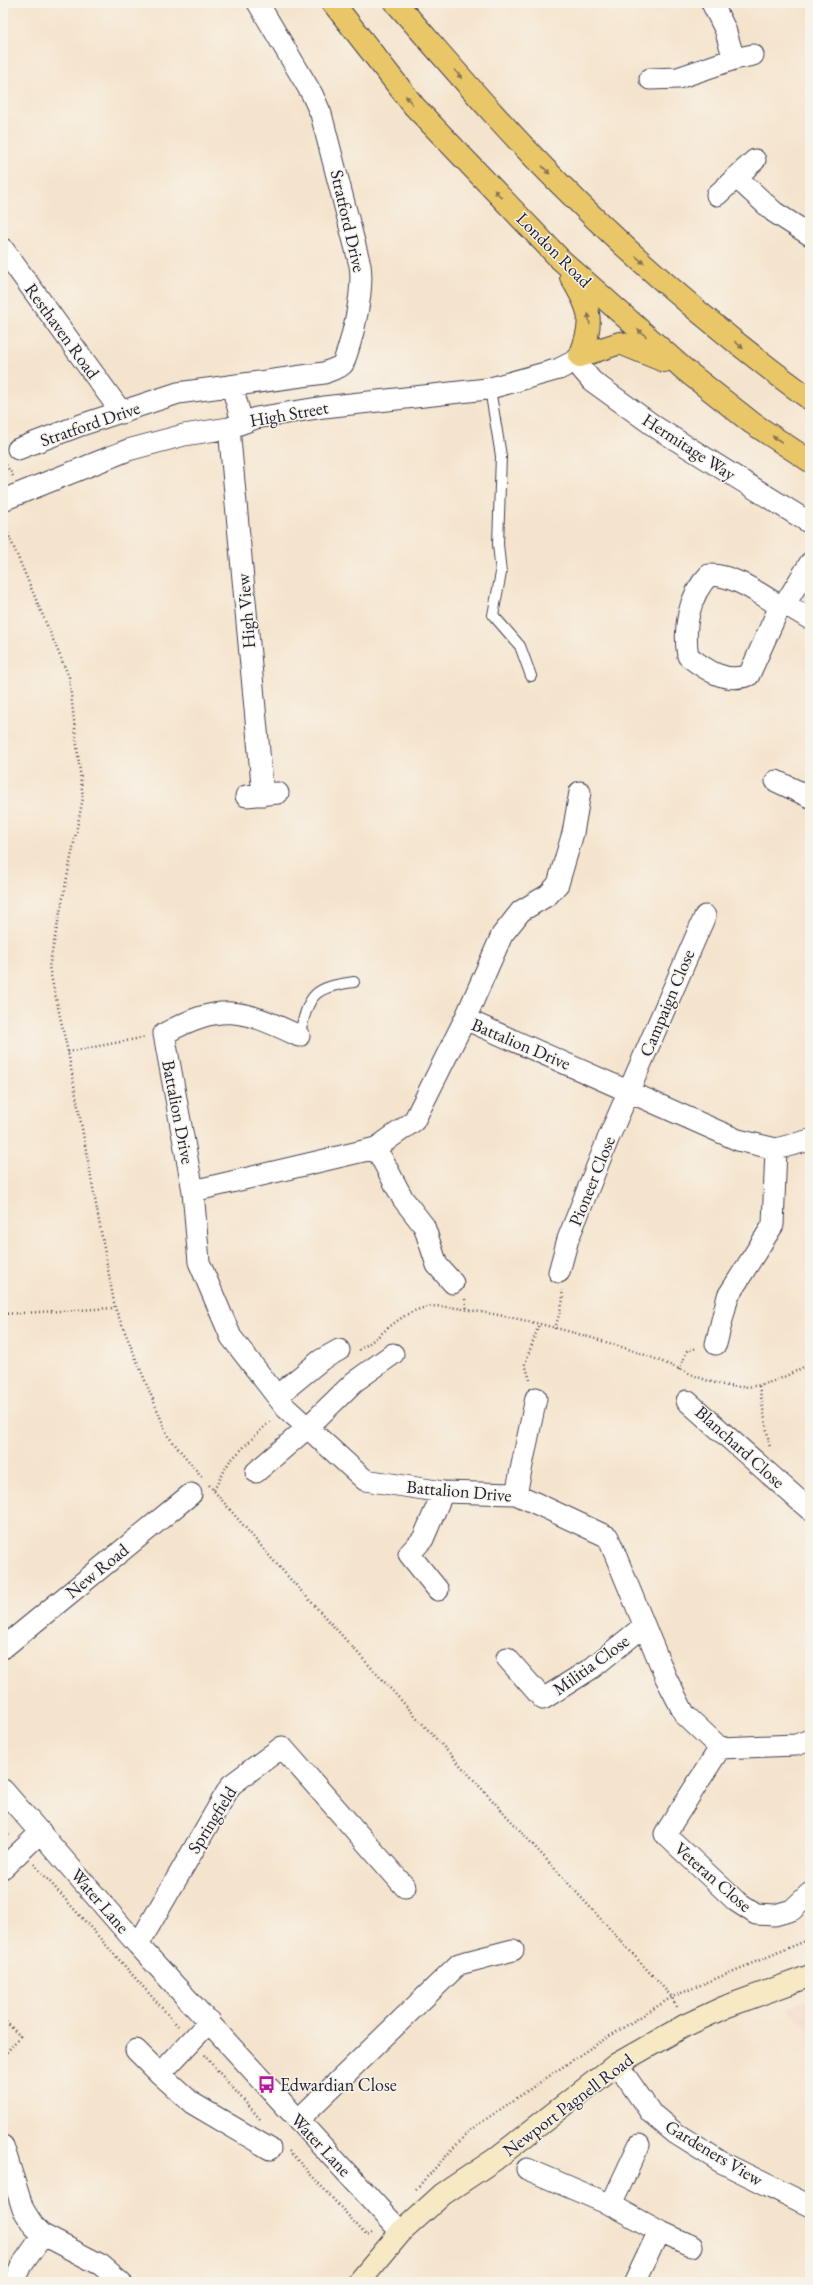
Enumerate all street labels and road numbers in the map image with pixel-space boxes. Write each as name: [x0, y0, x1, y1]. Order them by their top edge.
street label: Stratford Drive: [326, 168, 371, 274]
street label: London Road: [512, 207, 598, 293]
street label: Resthaven Road: [20, 278, 105, 384]
street label: High Street: [248, 395, 330, 432]
street label: Stratford Drive: [37, 396, 143, 451]
street label: Hermitage Way: [638, 408, 740, 485]
street label: High View: [231, 572, 260, 649]
street label: Campaign Close: [634, 946, 699, 1060]
street label: Battalion Drive: [468, 1012, 574, 1075]
street label: Battalion Drive: [157, 1058, 200, 1166]
street label: Pioneer Close: [563, 1132, 620, 1229]
street label: Blanchard Close: [691, 1400, 790, 1493]
street label: Battalion Drive: [406, 1474, 513, 1507]
street label: New Road: [60, 1538, 134, 1603]
street label: Militia Close: [548, 1629, 633, 1700]
street label: Springfield: [182, 1781, 242, 1858]
street label: Veteran Close: [670, 1837, 757, 1917]
street label: Water Lane: [66, 1864, 135, 1938]
street label: Newport Pagnell Road: [498, 2047, 638, 2161]
street label: Water Lane: [286, 2108, 357, 2181]
street label: Gardeners View: [661, 2114, 768, 2191]

